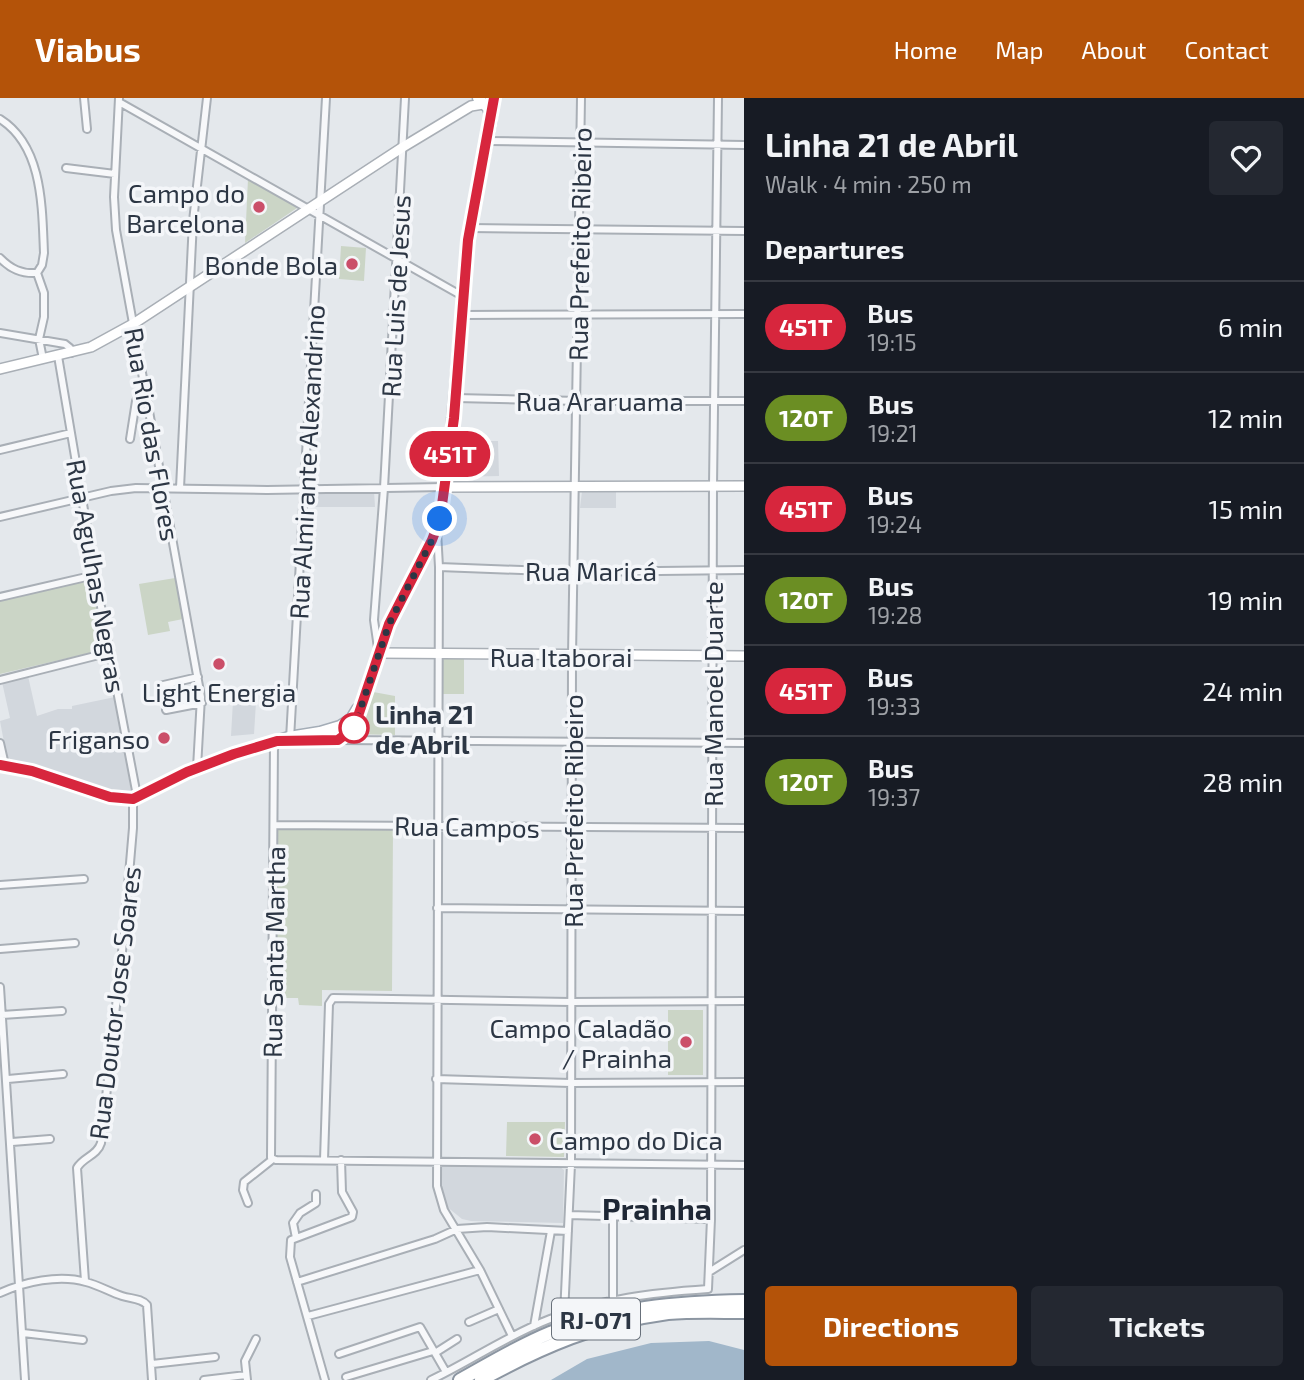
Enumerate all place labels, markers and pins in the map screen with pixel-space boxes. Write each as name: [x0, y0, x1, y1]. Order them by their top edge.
place label: Campo do Barcelona: [126, 177, 245, 238]
marker: Campo do Barcelona: [251, 199, 267, 215]
place label: Bonde Bola: [204, 249, 338, 280]
marker: Bonde Bola: [344, 256, 360, 272]
marker: Light Energia: [211, 656, 227, 672]
place label: Light Energia: [142, 676, 296, 707]
place label: Linha 21 de Abril: [375, 698, 474, 759]
marker: Linha 21 de Abril: [339, 713, 369, 743]
place label: Friganso: [48, 723, 150, 754]
marker: Friganso: [156, 730, 172, 746]
place label: Campo Caladão / Prainha: [489, 1012, 672, 1073]
marker: Campo Caladão / Prainha: [678, 1034, 694, 1050]
place label: Campo do Dica: [549, 1124, 723, 1155]
marker: Campo do Dica: [527, 1131, 543, 1147]

